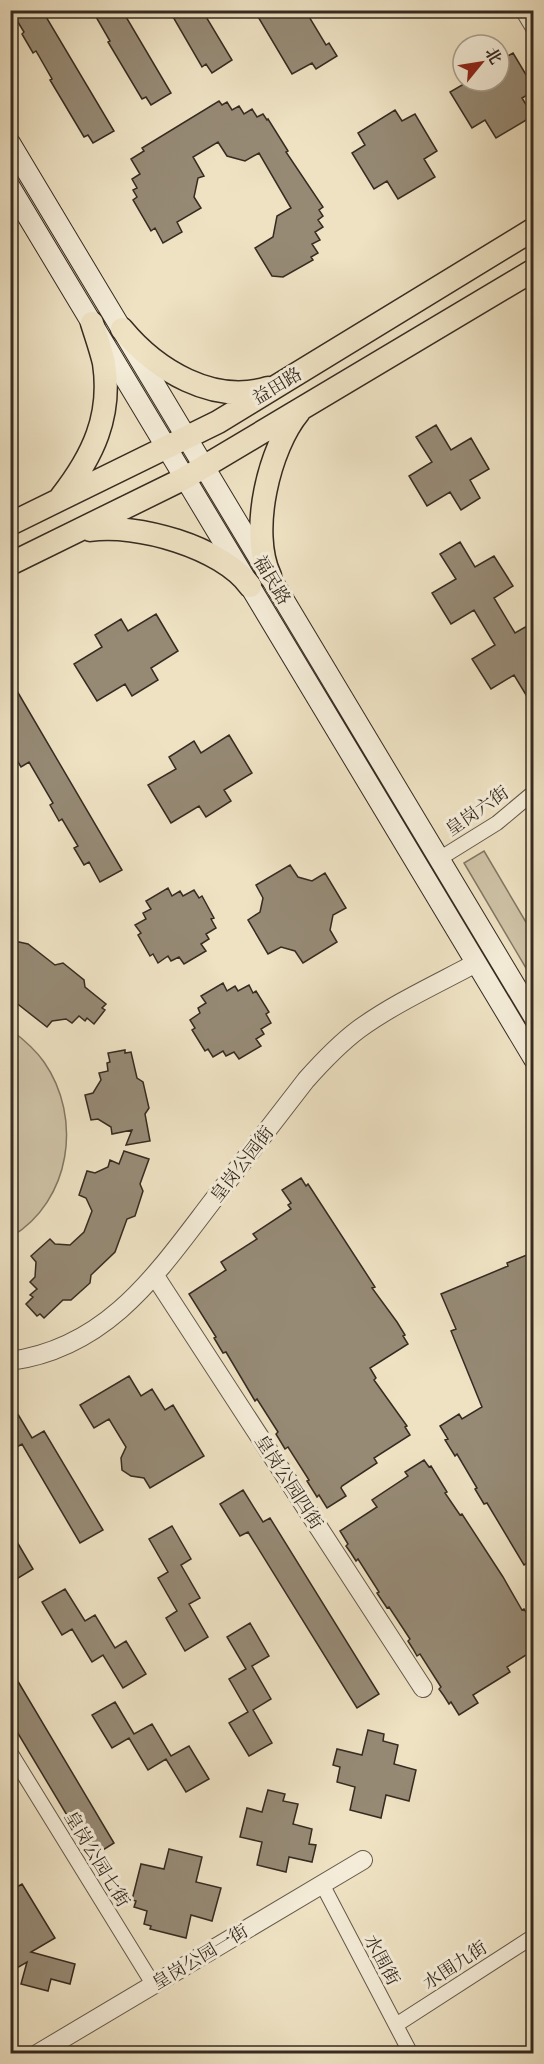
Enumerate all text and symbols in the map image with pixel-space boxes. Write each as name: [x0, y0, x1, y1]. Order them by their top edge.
north arrow: [451, 33, 511, 93]
text: 北: [480, 44, 507, 68]
street label: 益田路: [248, 362, 306, 410]
street label: 福民路: [248, 551, 296, 609]
street label: 皇岗六街: [441, 781, 513, 841]
street label: 皇岗公园街: [205, 1121, 279, 1207]
street label: 皇岗公园四街: [250, 1430, 328, 1534]
street label: 皇岗公园七街: [59, 1807, 135, 1911]
street label: 皇岗公园一街: [148, 1919, 252, 1995]
street label: 水围街: [359, 1931, 405, 1989]
street label: 水围九街: [418, 1935, 492, 1995]

